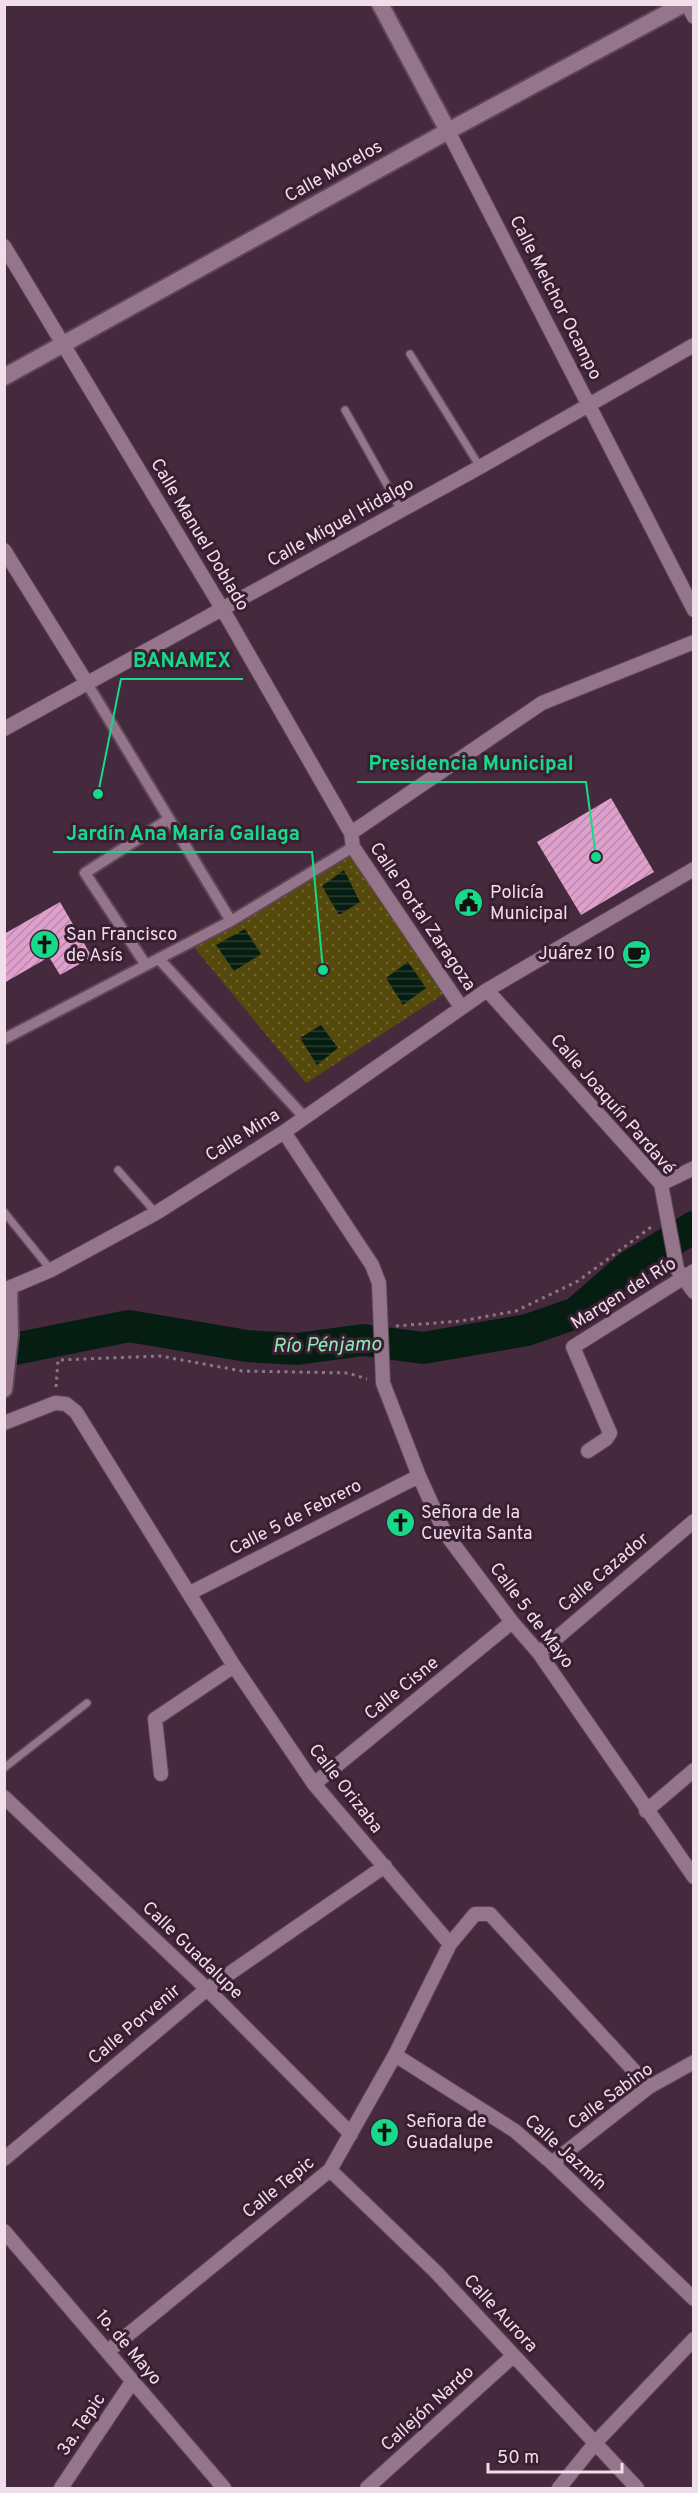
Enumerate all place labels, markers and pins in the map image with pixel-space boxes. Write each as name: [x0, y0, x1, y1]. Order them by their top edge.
callout: BANAMEX: [121, 641, 243, 679]
callout: Presidencia Municipal: [357, 744, 586, 782]
callout: Jardín Ana María Gallaga: [53, 814, 312, 852]
place label: Policía Municipal: [490, 882, 568, 926]
public building icon: Policía Municipal: [453, 887, 485, 919]
place label: San Francisco de Asís: [66, 924, 177, 968]
church icon: San Francisco de Asís: [29, 929, 61, 961]
cafe icon: Juárez 10: [620, 938, 652, 970]
place label: Juárez 10: [538, 943, 615, 966]
place label: Señora de la Cuevita Santa: [421, 1502, 533, 1546]
church icon: Señora de la Cuevita Santa: [384, 1507, 416, 1539]
place label: Señora de Guadalupe: [406, 2111, 493, 2155]
church icon: Señora de Guadalupe: [369, 2116, 401, 2148]

